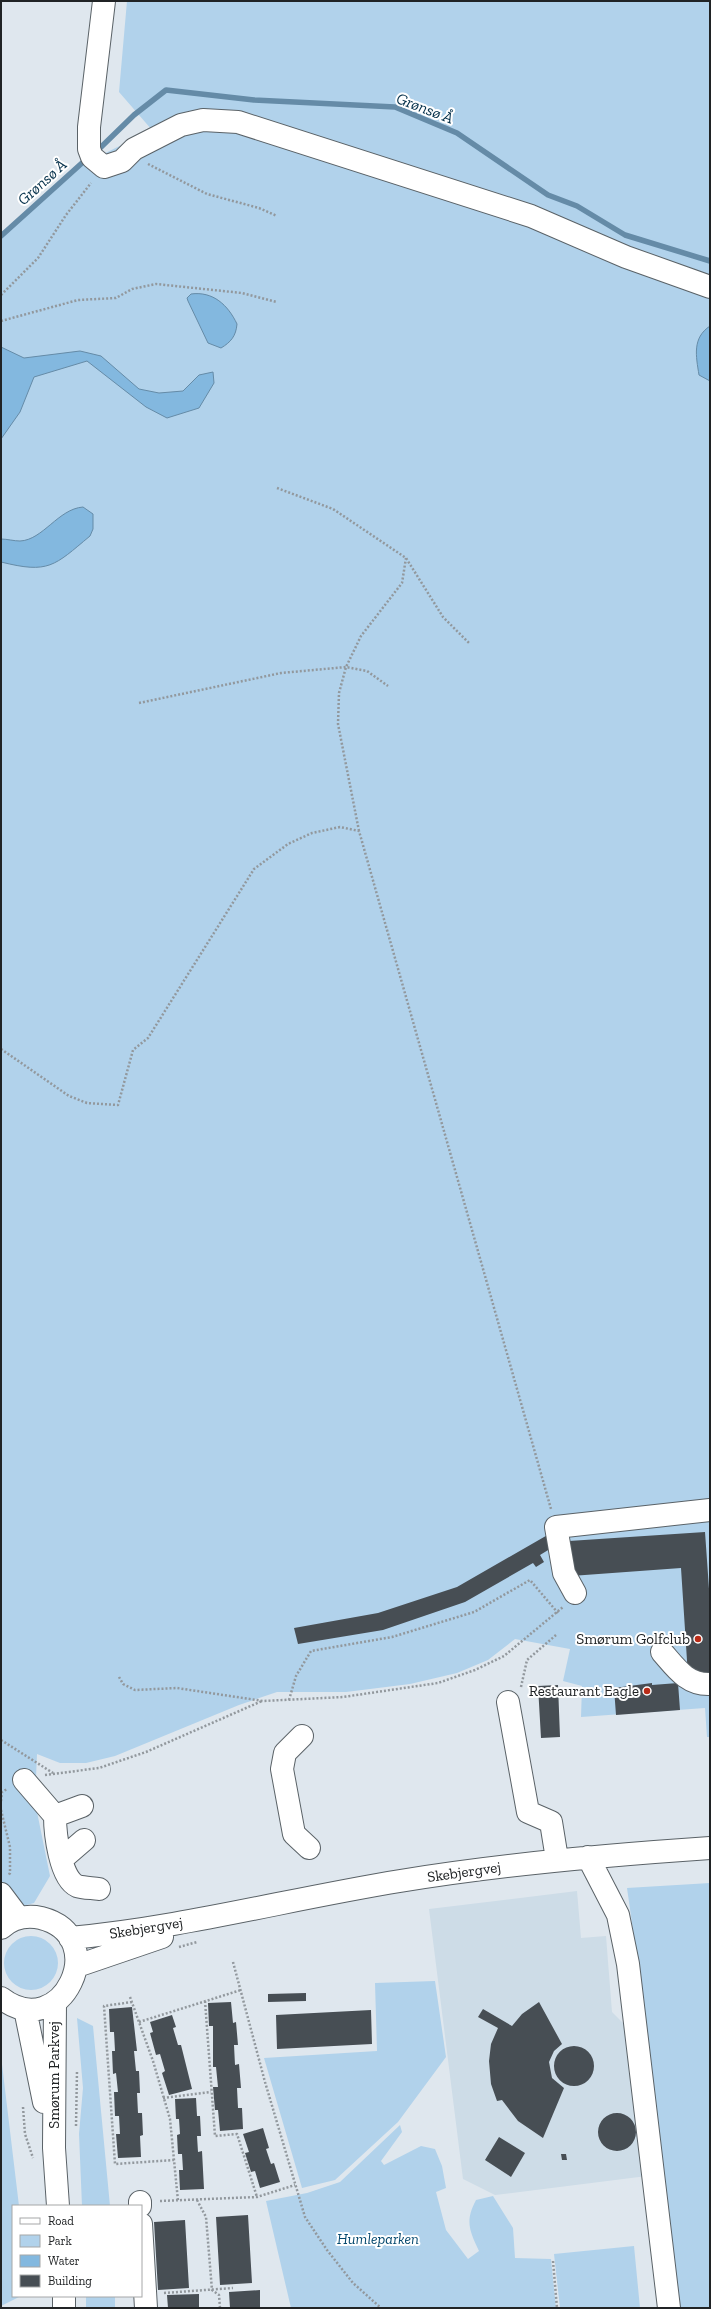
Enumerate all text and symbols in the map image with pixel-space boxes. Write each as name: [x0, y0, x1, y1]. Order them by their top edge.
water label: Grønsø Å: [394, 88, 456, 128]
water label: Grønsø Å: [13, 155, 71, 209]
place label: Smørum Golfclub: [576, 1630, 690, 1648]
marker: Smørum Golfclub: [693, 1634, 703, 1644]
place label: Restaurant Eagle: [529, 1682, 639, 1700]
marker: Restaurant Eagle: [642, 1686, 652, 1696]
street label: Skebjergvej: [426, 1858, 502, 1886]
street label: Skebjergvej: [108, 1913, 184, 1943]
street label: Smørum Parkvej: [45, 2021, 63, 2129]
legend: [12, 2205, 142, 2297]
text: Road: [48, 2214, 74, 2228]
park label: Humleparken: [337, 2230, 419, 2248]
text: Park: [48, 2234, 73, 2248]
text: Water: [48, 2254, 80, 2268]
text: Building: [48, 2274, 92, 2288]

